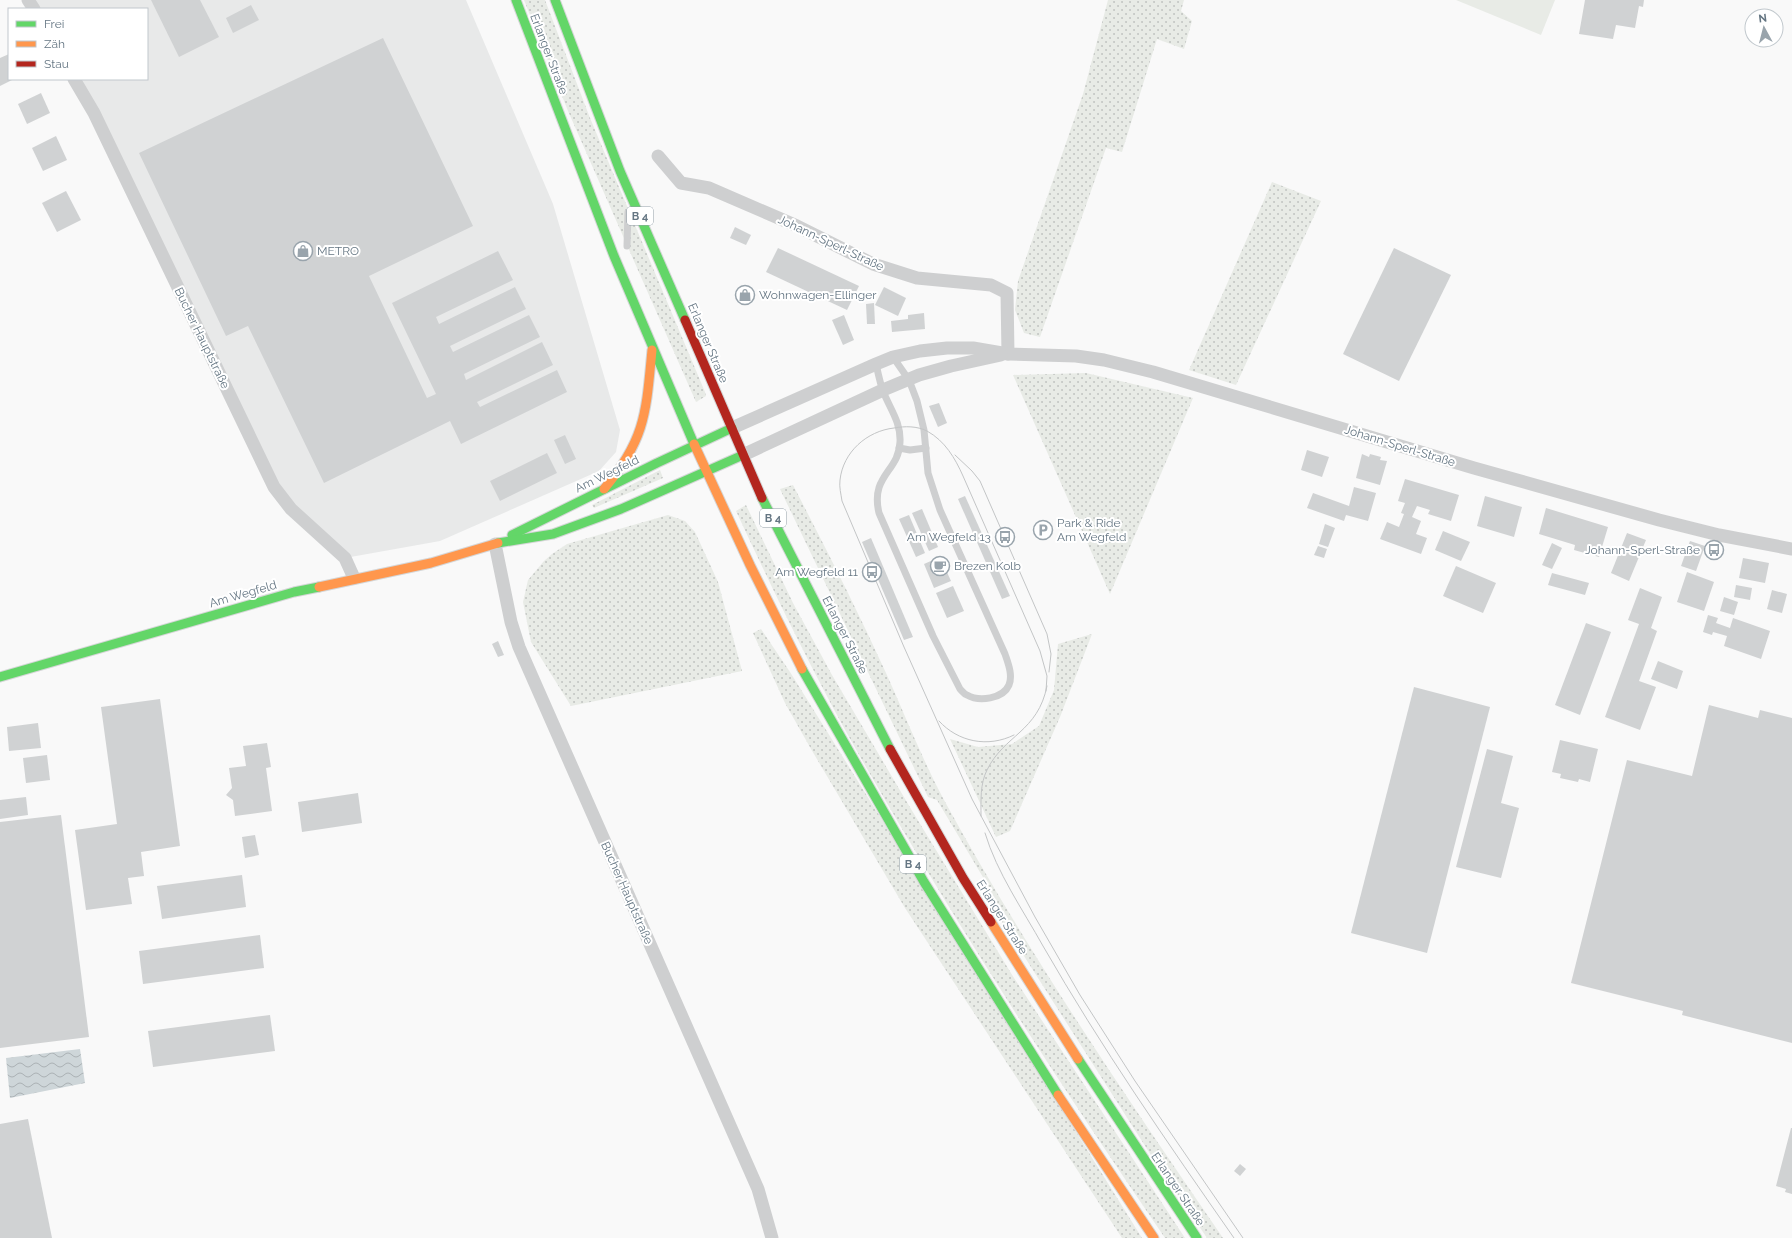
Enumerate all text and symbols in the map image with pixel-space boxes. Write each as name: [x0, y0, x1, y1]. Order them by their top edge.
legend: [8, 8, 148, 80]
north arrow: [1744, 8, 1784, 48]
street label: Erlanger Straße: [527, 12, 571, 96]
text: N: [1758, 12, 1768, 26]
text: Frei: [44, 17, 64, 31]
text: Zäh: [44, 37, 65, 51]
text: Stau: [44, 57, 69, 71]
road number: B 4: [627, 207, 653, 225]
street label: Johann-Sperl-Straße: [776, 212, 886, 274]
shop icon: METRO: [292, 240, 314, 262]
place label: METRO: [317, 244, 359, 258]
shop icon: Wohnwagen-Ellinger: [734, 284, 756, 306]
street label: Bucher Hauptstraße: [171, 285, 233, 391]
place label: Wohnwagen-Ellinger: [759, 288, 877, 302]
street label: Erlanger Straße: [685, 301, 731, 385]
street label: Johann-Sperl-Straße: [1343, 422, 1457, 470]
street label: Am Wegfeld: [573, 452, 641, 496]
road number: B 4: [760, 509, 786, 527]
place label: Park & Ride Am Wegfeld: [1057, 516, 1127, 544]
parking icon: Park & Ride Am Wegfeld: [1032, 519, 1054, 541]
bus stop icon: Am Wegfeld 13: [994, 526, 1016, 548]
place label: Am Wegfeld 13: [907, 530, 991, 544]
bus stop icon: Johann-Sperl-Straße: [1703, 539, 1725, 561]
place label: Johann-Sperl-Straße: [1585, 543, 1700, 557]
cafe icon: Brezen Kolb: [929, 555, 951, 577]
place label: Brezen Kolb: [954, 559, 1021, 573]
bus stop icon: Am Wegfeld 11: [861, 561, 883, 583]
place label: Am Wegfeld 11: [775, 565, 858, 579]
street label: Am Wegfeld: [208, 578, 278, 610]
street label: Erlanger Straße: [819, 594, 871, 676]
street label: Bucher Hauptstraße: [598, 840, 656, 946]
road number: B 4: [900, 855, 926, 873]
street label: Erlanger Straße: [973, 877, 1031, 957]
street label: Erlanger Straße: [1148, 1150, 1208, 1228]

